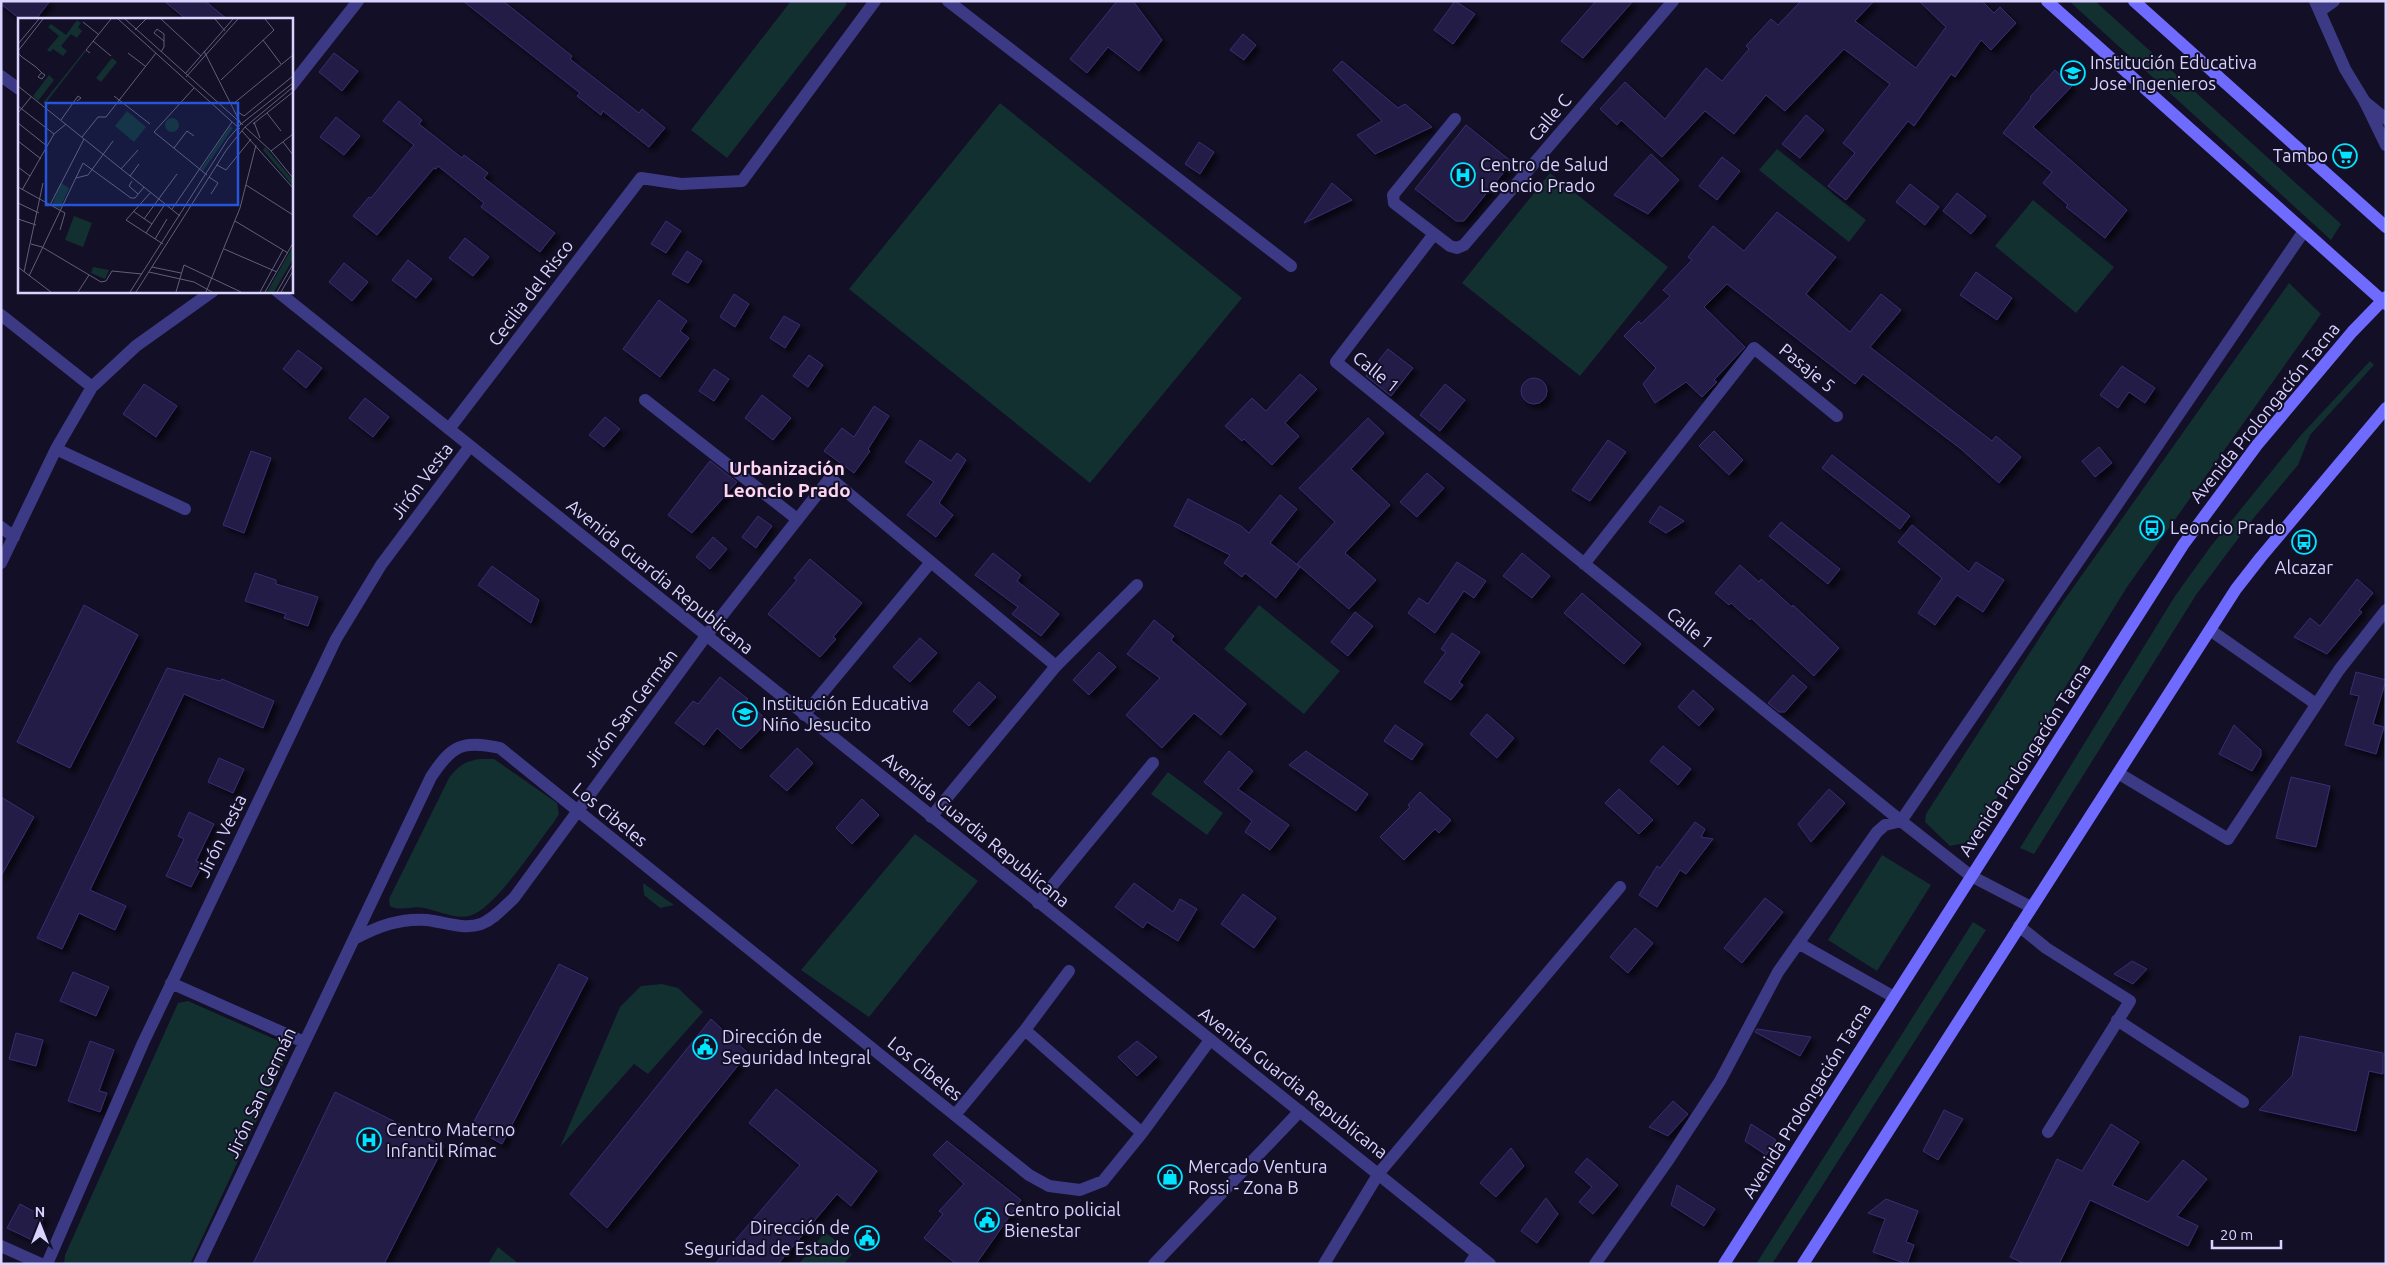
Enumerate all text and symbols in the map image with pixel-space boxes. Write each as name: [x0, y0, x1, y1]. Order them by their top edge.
inset map: [18, 18, 292, 292]
place label: Institución Educativa Jose Ingenieros: [2090, 52, 2257, 93]
school or university icon: Institución Educativa Jose Ingenieros: [2060, 60, 2086, 86]
street label: Calle C: [1524, 90, 1575, 145]
supermarket icon: Tambo: [2332, 143, 2358, 169]
place label: Tambo: [2273, 145, 2328, 165]
place label: Centro de Salud Leoncio Prado: [1480, 154, 1609, 195]
hospital icon: Centro de Salud Leoncio Prado: [1450, 162, 1476, 188]
street label: Cecilia del Risco: [484, 235, 577, 349]
street label: Avenida Prolongación Tacna: [2185, 318, 2343, 507]
street label: Pasaje 5: [1776, 339, 1839, 396]
street label: Calle 1: [1349, 346, 1404, 396]
street label: Jirón Vesta: [386, 439, 456, 522]
district label: Urbanización Leoncio Prado: [723, 457, 851, 501]
street label: Avenida Guardia Republicana: [563, 495, 758, 658]
bus stop icon: Leoncio Prado: [2139, 515, 2165, 541]
place label: Leoncio Prado: [2170, 517, 2285, 537]
bus stop icon: Alcazar: [2291, 529, 2317, 555]
place label: Alcazar: [2275, 557, 2333, 577]
street label: Calle 1: [1663, 602, 1718, 652]
street label: Jirón San Germán: [580, 645, 681, 770]
street label: Avenida Prolongación Tacna: [1954, 659, 2094, 860]
place label: Institución Educativa Niño Jesucito: [762, 693, 929, 734]
school or university icon: Institución Educativa Niño Jesucito: [732, 701, 758, 727]
street label: Avenida Guardia Republicana: [879, 748, 1074, 911]
street label: Los Cibeles: [569, 778, 652, 850]
street label: Jirón Vesta: [192, 791, 250, 880]
street label: Avenida Prolongación Tacna: [1738, 999, 1875, 1202]
street label: Avenida Guardia Republicana: [1195, 1002, 1392, 1162]
street label: Jirón San Germán: [221, 1024, 299, 1161]
place label: Dirección de Seguridad Integral: [722, 1026, 871, 1067]
street label: Los Cibeles: [884, 1032, 967, 1104]
public building icon: Dirección de Seguridad Integral: [692, 1034, 718, 1060]
place label: Centro Materno Infantil Rímac: [386, 1119, 515, 1160]
hospital icon: Centro Materno Infantil Rímac: [356, 1127, 382, 1153]
place label: Mercado Ventura Rossi - Zona B: [1188, 1156, 1328, 1197]
shop icon: Mercado Ventura Rossi - Zona B: [1157, 1164, 1183, 1190]
place label: Centro policial Bienestar: [1004, 1199, 1121, 1240]
north arrow: [15, 1200, 65, 1250]
text: N: [35, 1204, 45, 1220]
public building icon: Centro policial Bienestar: [974, 1207, 1000, 1233]
place label: Dirección de Seguridad de Estado: [685, 1217, 850, 1258]
scale bar: [2212, 1218, 2281, 1250]
public building icon: Dirección de Seguridad de Estado: [854, 1225, 880, 1251]
text: 20 m: [2220, 1226, 2253, 1243]

